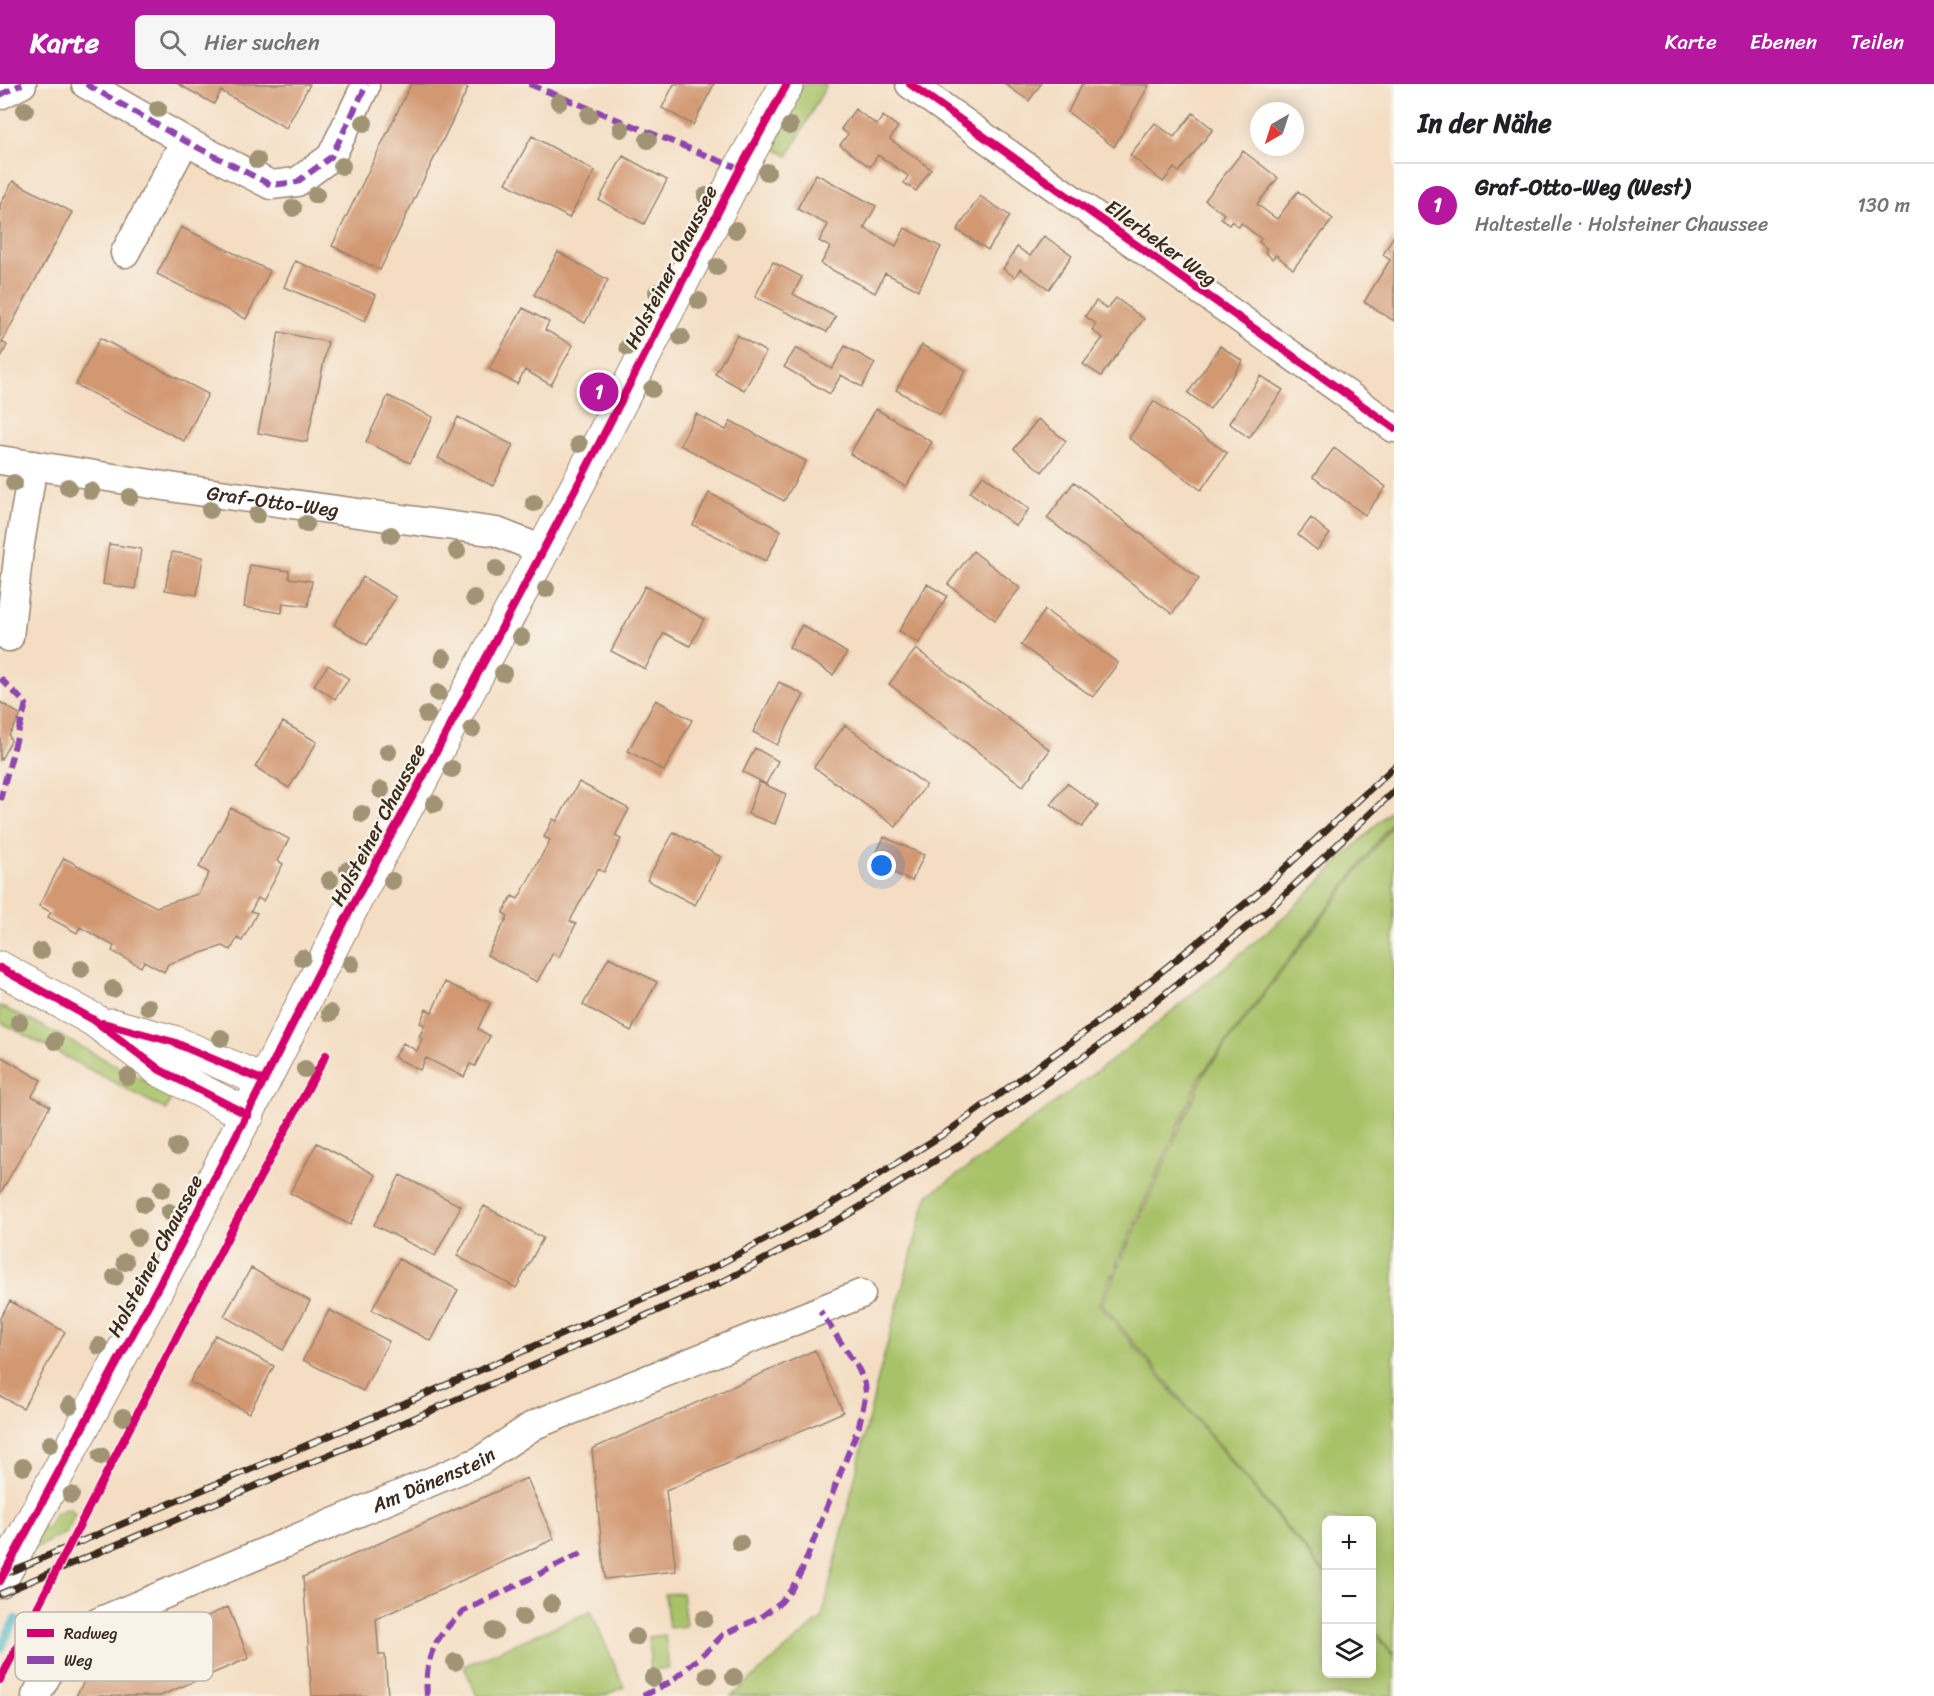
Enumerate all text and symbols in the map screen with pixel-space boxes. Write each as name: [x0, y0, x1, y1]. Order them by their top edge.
search box: [135, 15, 555, 69]
text: Karte: [30, 18, 99, 67]
text: Hier suchen: [204, 23, 319, 62]
text: Karte: [1665, 23, 1717, 61]
text: Ebenen: [1750, 23, 1817, 61]
text: Teilen: [1850, 23, 1904, 61]
icon: search: [156, 26, 189, 59]
text: In der Nähe: [1418, 100, 1552, 146]
north arrow: [1250, 102, 1304, 156]
text: Graf-Otto-Weg (West): [1475, 168, 1690, 207]
street label: Holsteiner Chaussee: [614, 179, 728, 355]
text: 1: [1433, 188, 1442, 223]
text: 130 m: [1857, 188, 1910, 223]
street label: Ellerbeker Weg: [1097, 190, 1225, 296]
text: Haltestelle · Holsteiner Chaussee: [1475, 207, 1768, 242]
pin: 1: [580, 370, 618, 414]
street label: Graf-Otto-Weg: [205, 475, 341, 528]
street label: Holsteiner Chaussee: [320, 737, 436, 913]
your location: [867, 851, 896, 880]
street label: Holsteiner Chaussee: [97, 1168, 213, 1344]
street label: Am Dänenstein: [365, 1437, 503, 1523]
map controls: [1322, 1516, 1376, 1678]
button: +: [1322, 1516, 1376, 1570]
button: −: [1322, 1570, 1376, 1624]
legend: [15, 1612, 213, 1681]
text: Radweg: [64, 1619, 118, 1648]
button: layers: [1322, 1624, 1376, 1678]
text: Weg: [64, 1646, 93, 1675]

